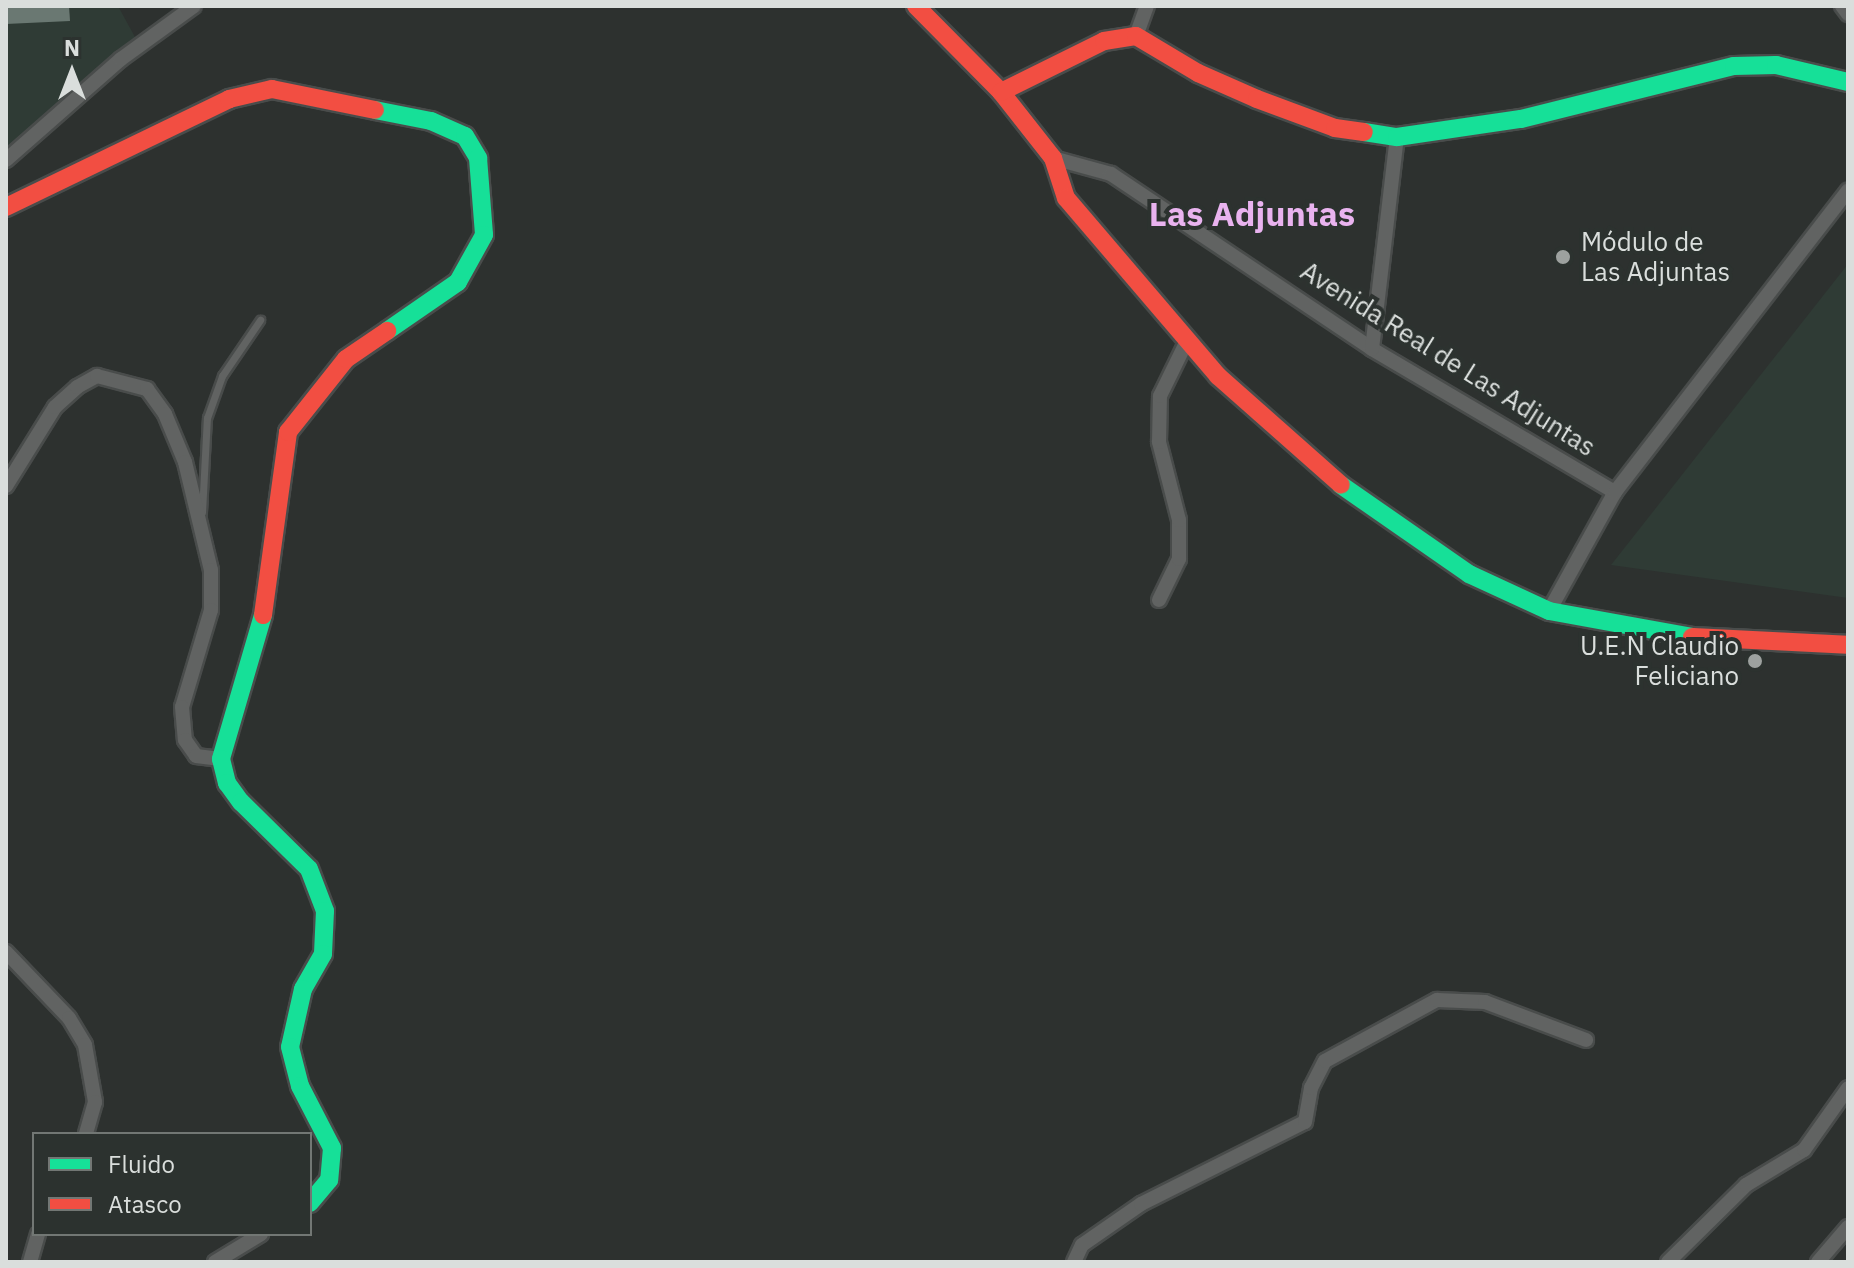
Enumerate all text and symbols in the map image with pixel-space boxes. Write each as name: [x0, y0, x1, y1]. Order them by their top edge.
north arrow: [32, 32, 112, 112]
text: N: [64, 33, 80, 62]
district label: Las Adjuntas: [1149, 194, 1355, 234]
place label: Módulo de Las Adjuntas: [1581, 226, 1730, 288]
marker: Módulo de Las Adjuntas: [1552, 246, 1574, 268]
street label: Avenida Real de Las Adjuntas: [1295, 255, 1601, 463]
place label: U.E.N Claudio Feliciano: [1580, 630, 1739, 692]
marker: U.E.N Claudio Feliciano: [1746, 652, 1764, 670]
legend: [32, 1132, 312, 1236]
text: Fluido: [108, 1148, 175, 1180]
text: Atasco: [108, 1188, 182, 1220]

